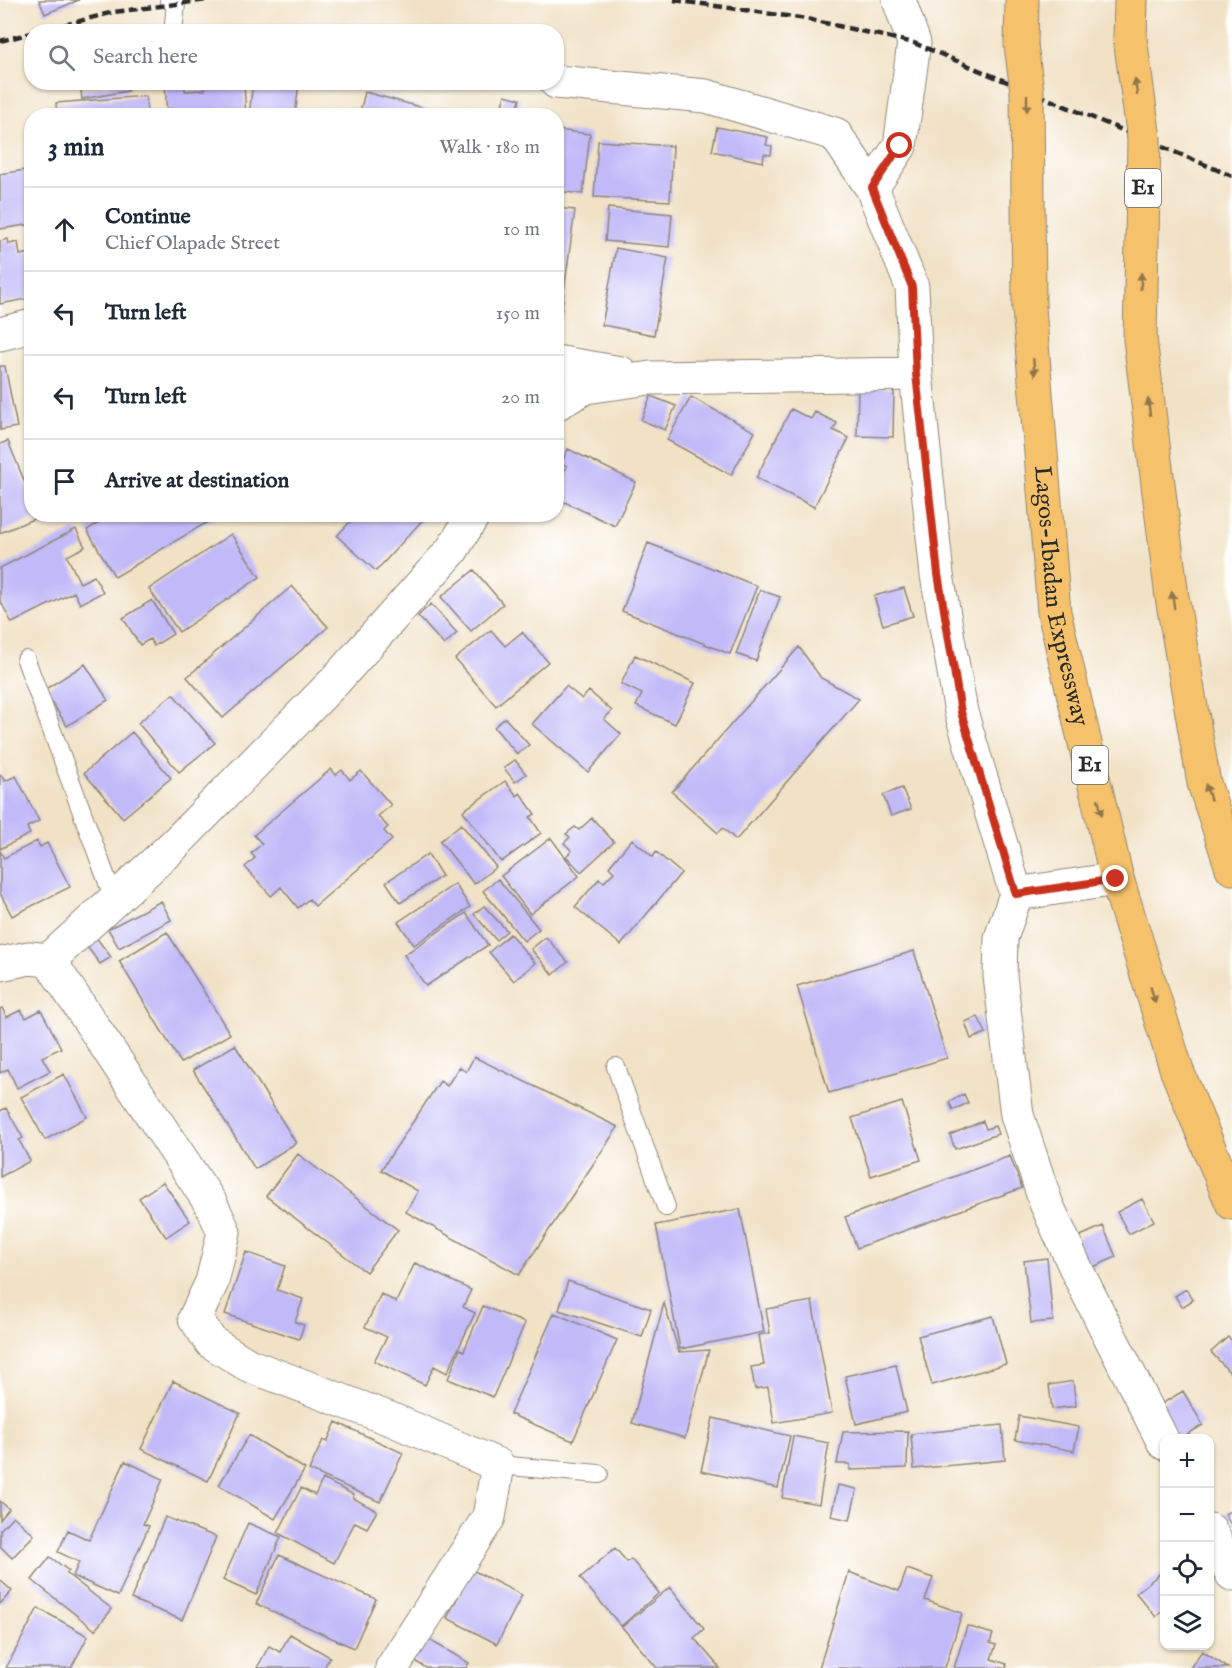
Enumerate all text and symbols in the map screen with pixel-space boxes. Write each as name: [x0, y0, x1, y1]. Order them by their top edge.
search box: [24, 24, 564, 90]
icon: search: [45, 41, 78, 74]
text: Search here: [93, 43, 198, 71]
one-way arrow: [1132, 77, 1141, 96]
one-way arrow: [1023, 94, 1032, 113]
text: 3 min: [48, 131, 104, 164]
route start: [886, 132, 912, 158]
text: Walk · 180 m: [439, 135, 540, 160]
road number: E1: [1125, 169, 1161, 207]
text: Continue: [105, 203, 191, 231]
icon: ahead: [48, 213, 81, 246]
text: 10 m: [503, 217, 540, 242]
text: Chief Olapade Street: [105, 231, 280, 256]
one-way arrow: [1136, 272, 1146, 291]
icon: left: [48, 297, 81, 330]
text: Turn left: [105, 299, 187, 327]
text: 150 m: [496, 301, 540, 326]
one-way arrow: [1029, 357, 1039, 376]
icon: left: [48, 381, 81, 414]
text: Turn left: [105, 383, 187, 411]
text: 20 m: [501, 385, 540, 410]
one-way arrow: [1144, 397, 1153, 416]
icon: arrive: [48, 465, 81, 498]
street label: Lagos-Ibadan Expressway: [1027, 465, 1096, 729]
text: Arrive at destination: [105, 467, 289, 495]
one-way arrow: [1168, 591, 1177, 610]
road number: E1: [1072, 746, 1108, 784]
one-way arrow: [1202, 783, 1212, 801]
one-way arrow: [1095, 798, 1105, 817]
route end: [1102, 865, 1128, 891]
one-way arrow: [1149, 986, 1158, 1004]
map controls: [1160, 1434, 1214, 1650]
button: +: [1160, 1434, 1214, 1488]
button: −: [1160, 1488, 1214, 1542]
button: locate: [1160, 1542, 1214, 1596]
button: layers: [1160, 1596, 1214, 1650]

